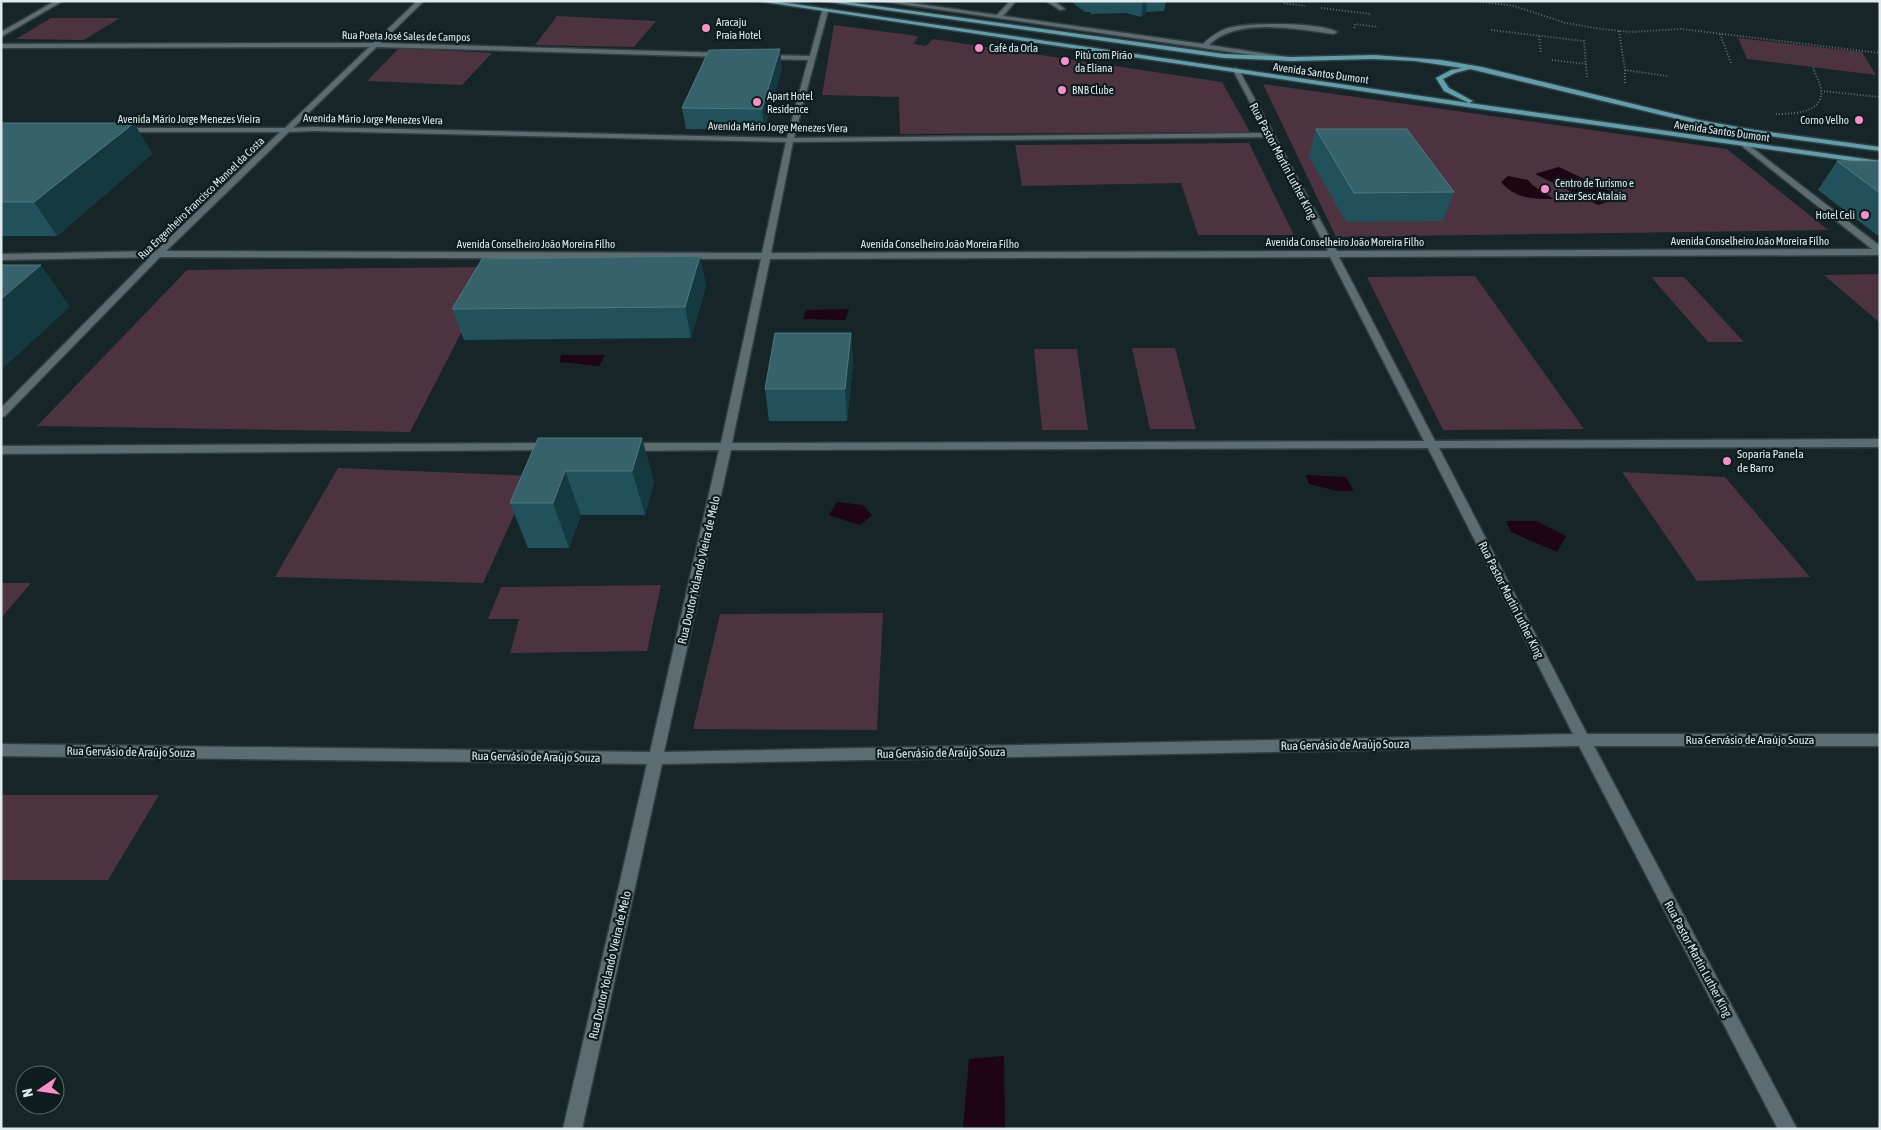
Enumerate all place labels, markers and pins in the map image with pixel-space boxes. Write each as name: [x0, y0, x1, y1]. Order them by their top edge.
place label: Aracaju Praia Hotel: [716, 16, 761, 41]
marker: Aracaju Praia Hotel: [700, 22, 712, 34]
marker: Café da Orla: [973, 42, 985, 54]
place label: Café da Orla: [989, 42, 1038, 54]
place label: Pitú com Pirão da Eliana: [1075, 49, 1132, 74]
marker: Pitú com Pirão da Eliana: [1059, 55, 1071, 67]
marker: BNB Clube: [1056, 84, 1068, 96]
place label: BNB Clube: [1072, 84, 1114, 96]
place label: Apart Hotel Residence: [767, 90, 813, 115]
marker: Apart Hotel Residence: [751, 96, 763, 108]
place label: Corno Velho: [1800, 114, 1849, 126]
marker: Corno Velho: [1853, 114, 1865, 126]
place label: Centro de Turismo e Lazer Sesc Atalaia: [1555, 177, 1634, 202]
marker: Centro de Turismo e Lazer Sesc Atalaia: [1539, 183, 1551, 195]
place label: Hotel Celi: [1816, 209, 1855, 221]
marker: Hotel Celi: [1859, 209, 1871, 221]
place label: Soparia Panela de Barro: [1737, 447, 1804, 475]
marker: Soparia Panela de Barro: [1721, 455, 1733, 467]

